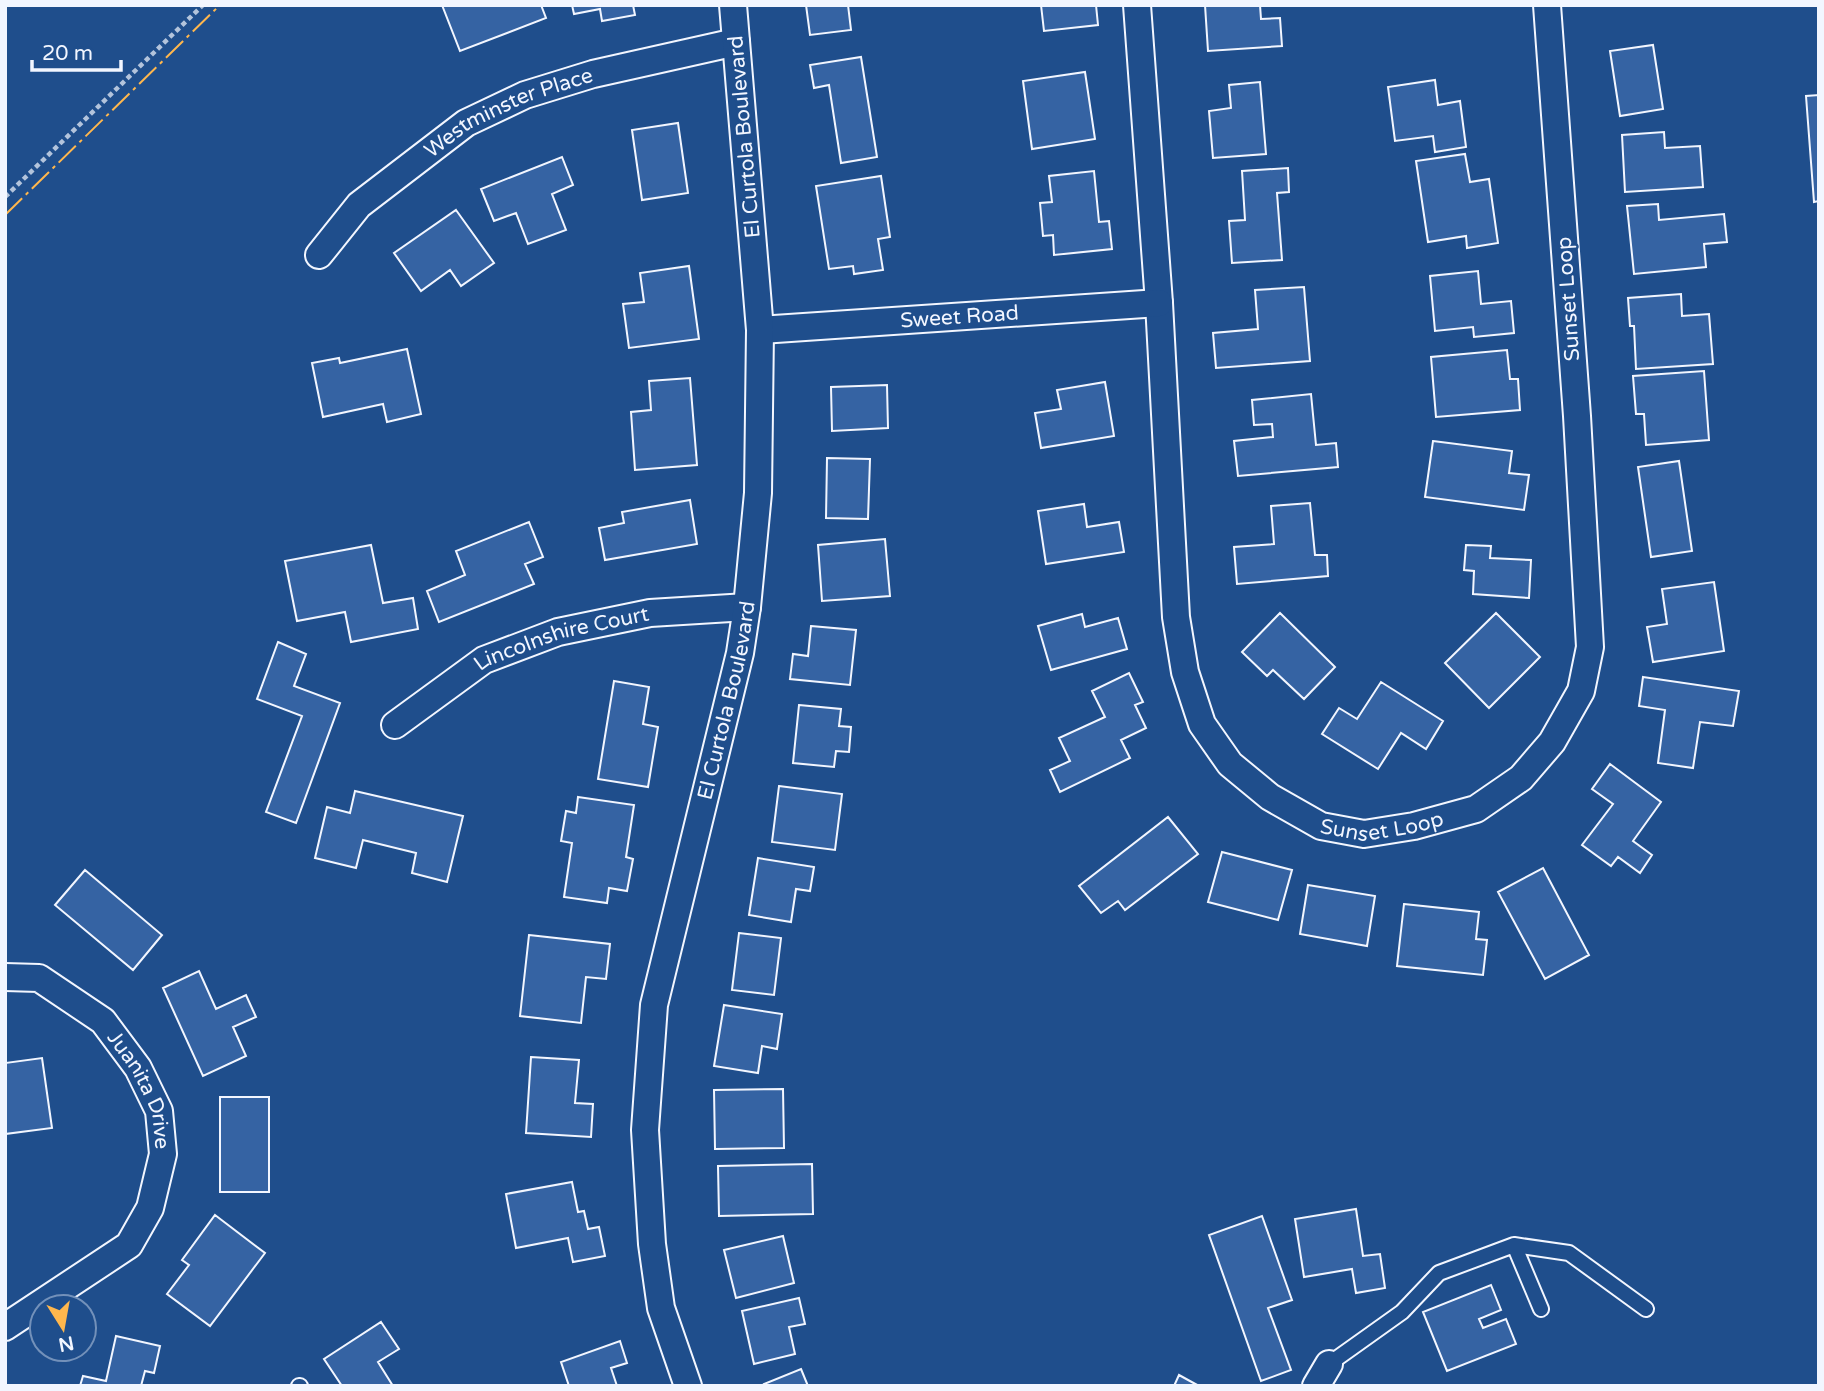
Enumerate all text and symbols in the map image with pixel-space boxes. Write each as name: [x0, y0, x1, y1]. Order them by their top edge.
scale bar: [32, 28, 121, 72]
street label: El Curtola Boulevard: [723, 35, 766, 239]
text: 20 m: [42, 41, 93, 66]
street label: Westminster Place: [420, 63, 596, 163]
street label: Sunset Loop: [1552, 236, 1585, 362]
street label: Sweet Road: [899, 301, 1020, 333]
street label: El Curtola Boulevard: [693, 599, 761, 803]
street label: Lincolnshire Court: [469, 602, 651, 676]
street label: Sunset Loop: [1318, 807, 1446, 848]
street label: Juanita Drive: [102, 1026, 174, 1150]
north arrow: [28, 1293, 98, 1363]
text: N: [56, 1331, 76, 1356]

